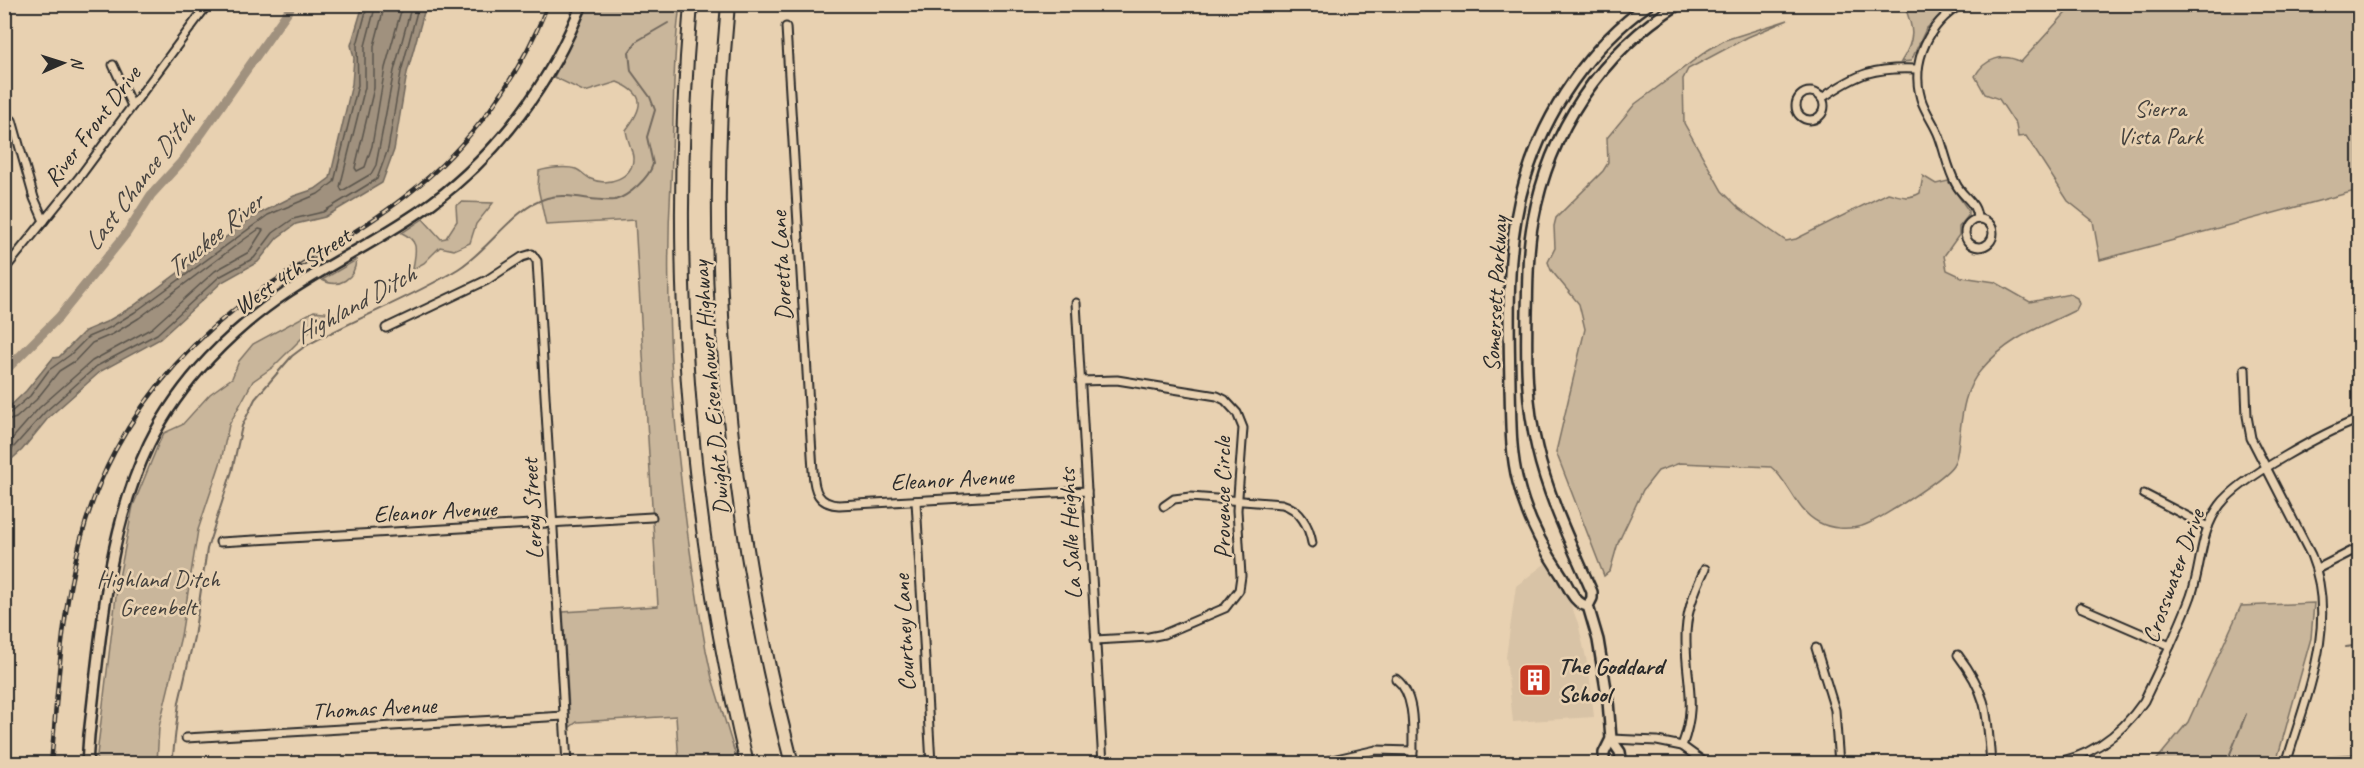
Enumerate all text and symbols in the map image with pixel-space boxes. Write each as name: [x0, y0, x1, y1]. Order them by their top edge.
north arrow: [33, 33, 93, 93]
text: N: [67, 57, 87, 71]
street label: River Front Drive: [37, 58, 148, 192]
park label: Sierra Vista Park: [2117, 93, 2205, 151]
water label: Last Chance Ditch: [76, 103, 204, 257]
water label: Truckee River: [158, 183, 272, 284]
street label: Doretta Lane: [763, 208, 799, 322]
street label: Somersett Parkway: [1476, 214, 1514, 373]
street label: West 4th Street: [228, 220, 358, 321]
water label: Highland Ditch: [289, 256, 423, 351]
street label: Dwight D. Eisenhower Highway: [685, 258, 737, 516]
street label: Provence Circle: [1207, 435, 1237, 559]
street label: Leroy Street: [514, 456, 550, 560]
street label: Eleanor Avenue: [890, 461, 1016, 497]
street label: La Salle Heights: [1051, 466, 1088, 600]
street label: Eleanor Avenue: [373, 493, 499, 529]
street label: Crosswater Drive: [2135, 503, 2212, 647]
park label: Highland Ditch Greenbelt: [96, 564, 221, 622]
street label: Courtney Lane: [886, 572, 922, 692]
place label: The Goddard School: [1558, 651, 1667, 709]
building icon: The Goddard School: [1517, 662, 1553, 698]
street label: Thomas Avenue: [311, 690, 439, 726]

